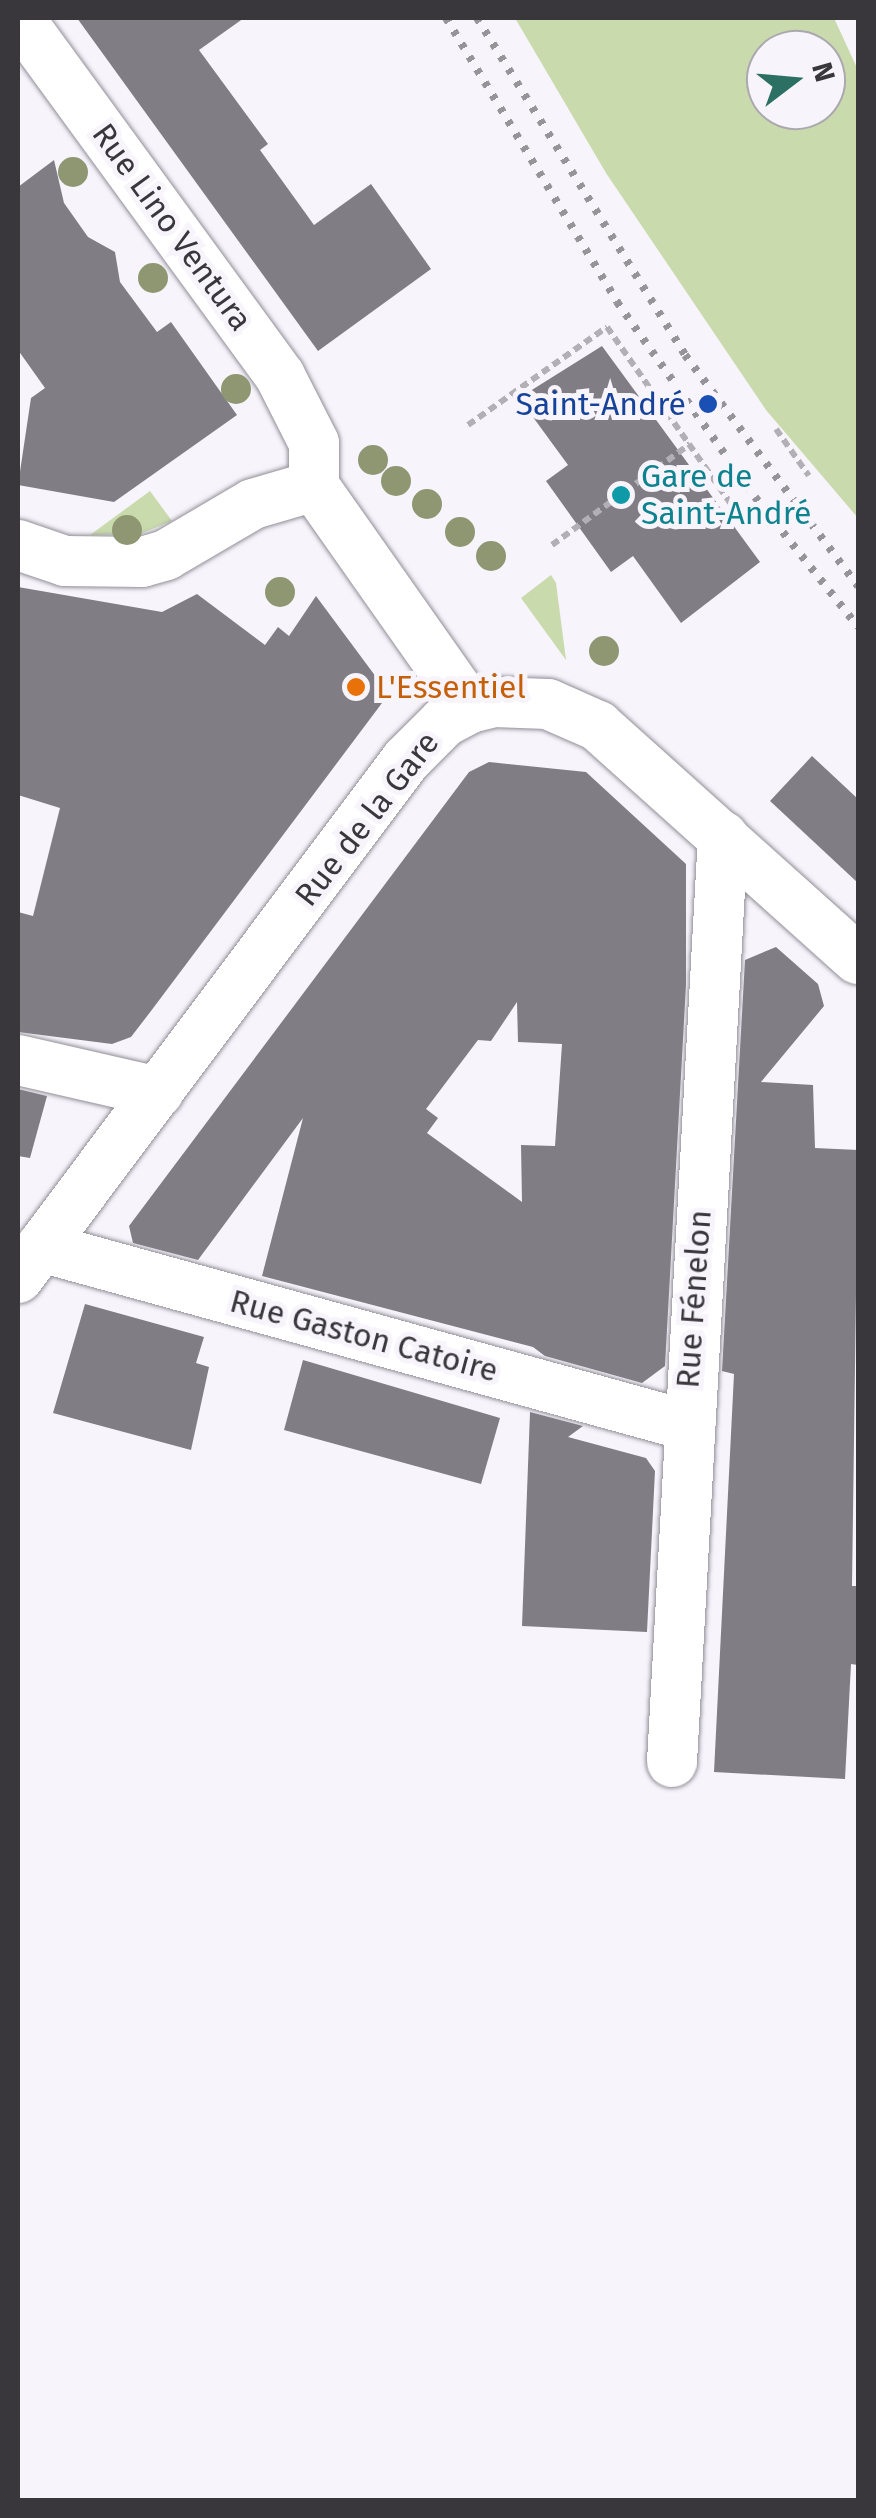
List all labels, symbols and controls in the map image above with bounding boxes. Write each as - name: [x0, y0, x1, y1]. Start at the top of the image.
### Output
- north arrow: [746, 30, 846, 130]
- text: N: [805, 59, 842, 86]
- street label: Rue Lino Ventura: [84, 116, 260, 338]
- place label: Saint-André: [515, 385, 686, 423]
- marker: Saint-André: [695, 391, 721, 417]
- place label: Gare de Saint-André: [641, 458, 812, 533]
- marker: Gare de Saint-André: [610, 484, 632, 506]
- place label: L'Essentiel: [376, 668, 526, 706]
- marker: L'Essentiel: [345, 676, 367, 698]
- street label: Rue de la Gare: [287, 724, 447, 914]
- street label: Rue Fénelon: [669, 1208, 719, 1390]
- street label: Rue Gaston Catoire: [226, 1282, 502, 1390]

